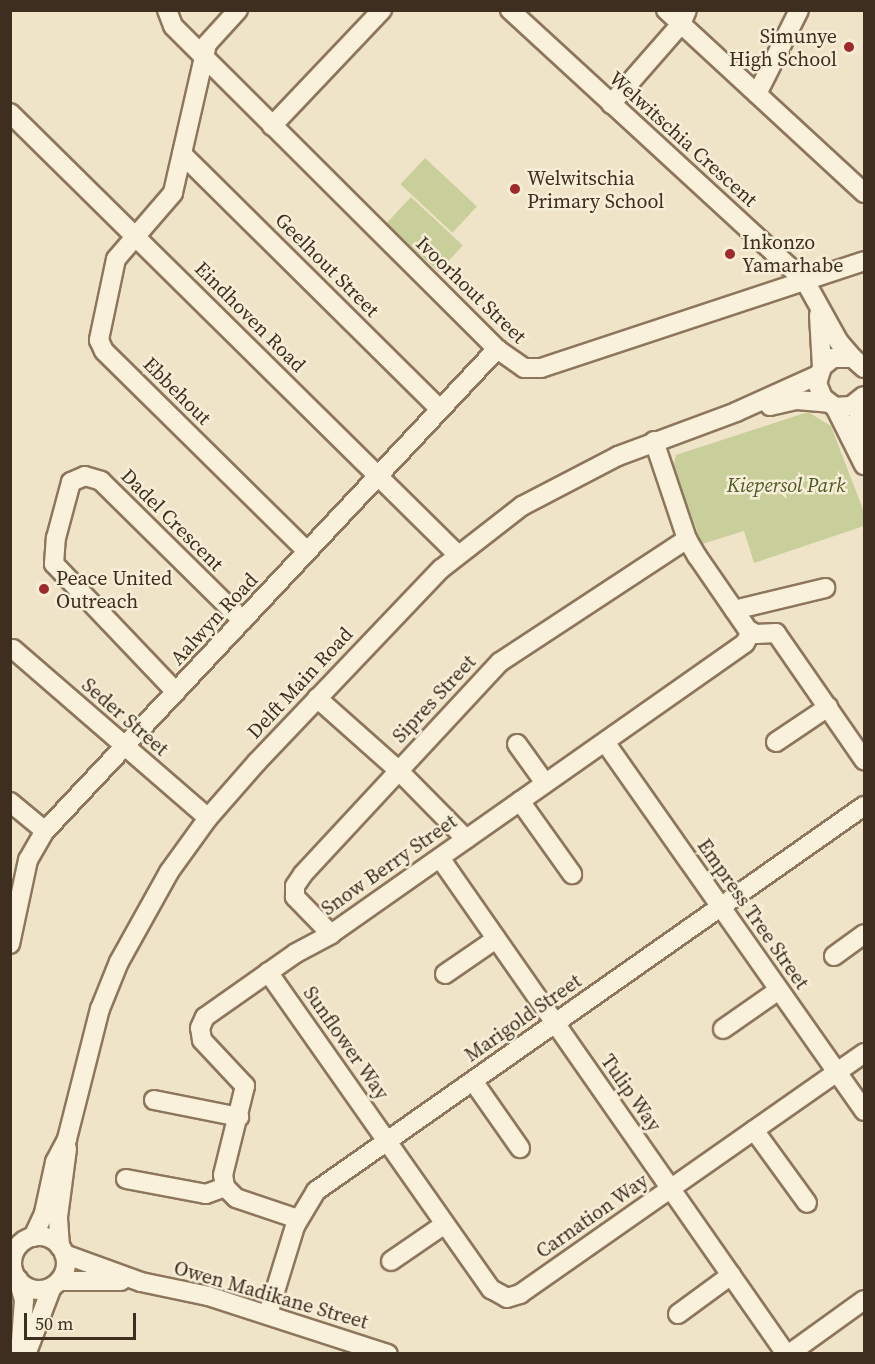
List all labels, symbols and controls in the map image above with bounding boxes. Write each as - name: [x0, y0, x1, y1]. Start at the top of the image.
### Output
- place label: Simunye High School: [729, 24, 837, 71]
- marker: Simunye High School: [842, 40, 856, 54]
- street label: Welwitschia Crescent: [604, 66, 762, 212]
- place label: Welwitschia Primary School: [527, 166, 664, 213]
- marker: Welwitschia Primary School: [508, 182, 522, 196]
- street label: Geelhout Street: [270, 208, 384, 322]
- street label: Ivoorhout Street: [411, 231, 531, 349]
- place label: Inkonzo Yamarhabe: [742, 231, 843, 278]
- marker: Inkonzo Yamarhabe: [723, 247, 737, 261]
- street label: Eindhoven Road: [190, 257, 310, 377]
- street label: Ebbehout: [138, 352, 216, 430]
- street label: Dadel Crescent: [116, 464, 228, 576]
- park label: Kiepersol Park: [727, 473, 845, 497]
- place label: Peace United Outreach: [56, 566, 172, 613]
- street label: Aalwyn Road: [165, 568, 263, 670]
- marker: Peace United Outreach: [37, 582, 51, 596]
- street label: Delft Main Road: [242, 622, 358, 744]
- street label: Sipres Street: [387, 650, 481, 748]
- street label: Seder Street: [77, 673, 173, 761]
- street label: Snow Berry Street: [317, 809, 461, 921]
- street label: Empress Tree Street: [692, 834, 814, 994]
- street label: Marigold Street: [460, 969, 586, 1067]
- street label: Sunflower Way: [298, 982, 394, 1104]
- street label: Tulip Way: [596, 1050, 666, 1136]
- street label: Carnation Way: [531, 1168, 653, 1264]
- street label: Owen Madikane Street: [171, 1256, 371, 1334]
- scale bar: [27, 1301, 140, 1339]
- text: 50 m: [35, 1311, 73, 1336]

